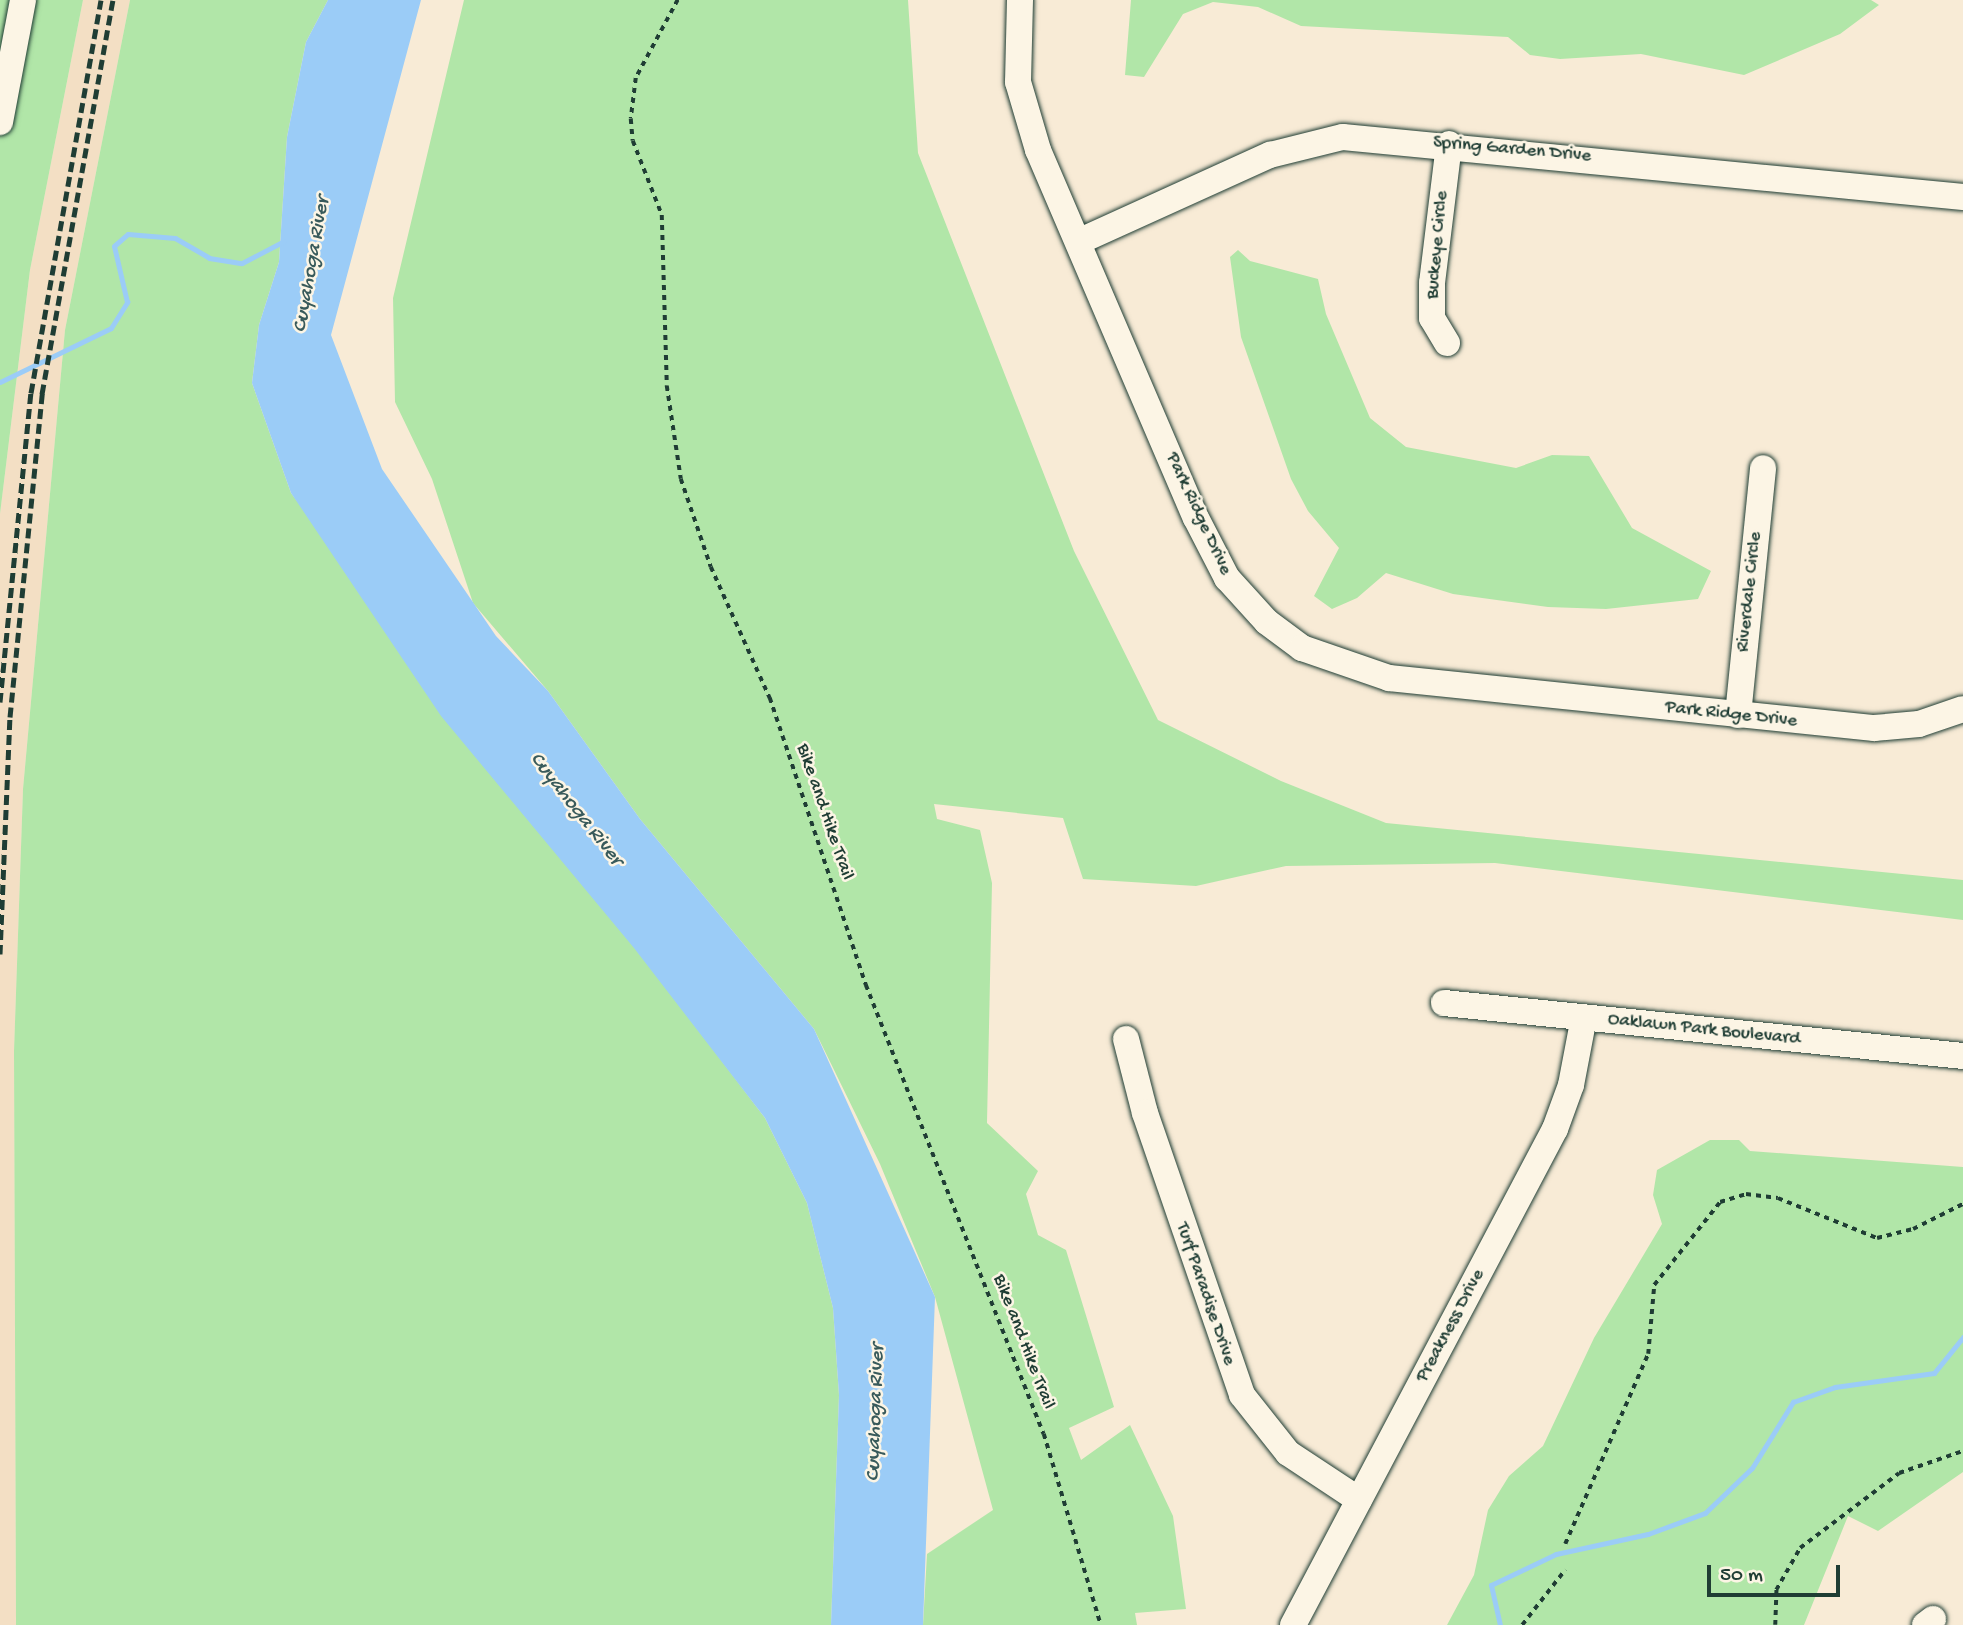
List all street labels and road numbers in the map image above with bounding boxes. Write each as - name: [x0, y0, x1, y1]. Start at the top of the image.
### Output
- street label: Spring Garden Drive: [1432, 132, 1592, 168]
- street label: Buckeye Circle: [1422, 190, 1454, 300]
- street label: Park Ridge Drive: [1160, 449, 1236, 579]
- street label: Riverdale Circle: [1732, 531, 1768, 653]
- street label: Park Ridge Drive: [1664, 697, 1798, 733]
- street label: Bike and Hike Trail: [790, 741, 858, 883]
- street label: Oaklawn Park Boulevard: [1607, 1009, 1801, 1051]
- street label: Turf Paradise Drive: [1170, 1220, 1240, 1368]
- street label: Preakness Drive: [1412, 1266, 1490, 1386]
- street label: Bike and Hike Trail: [987, 1271, 1059, 1413]

